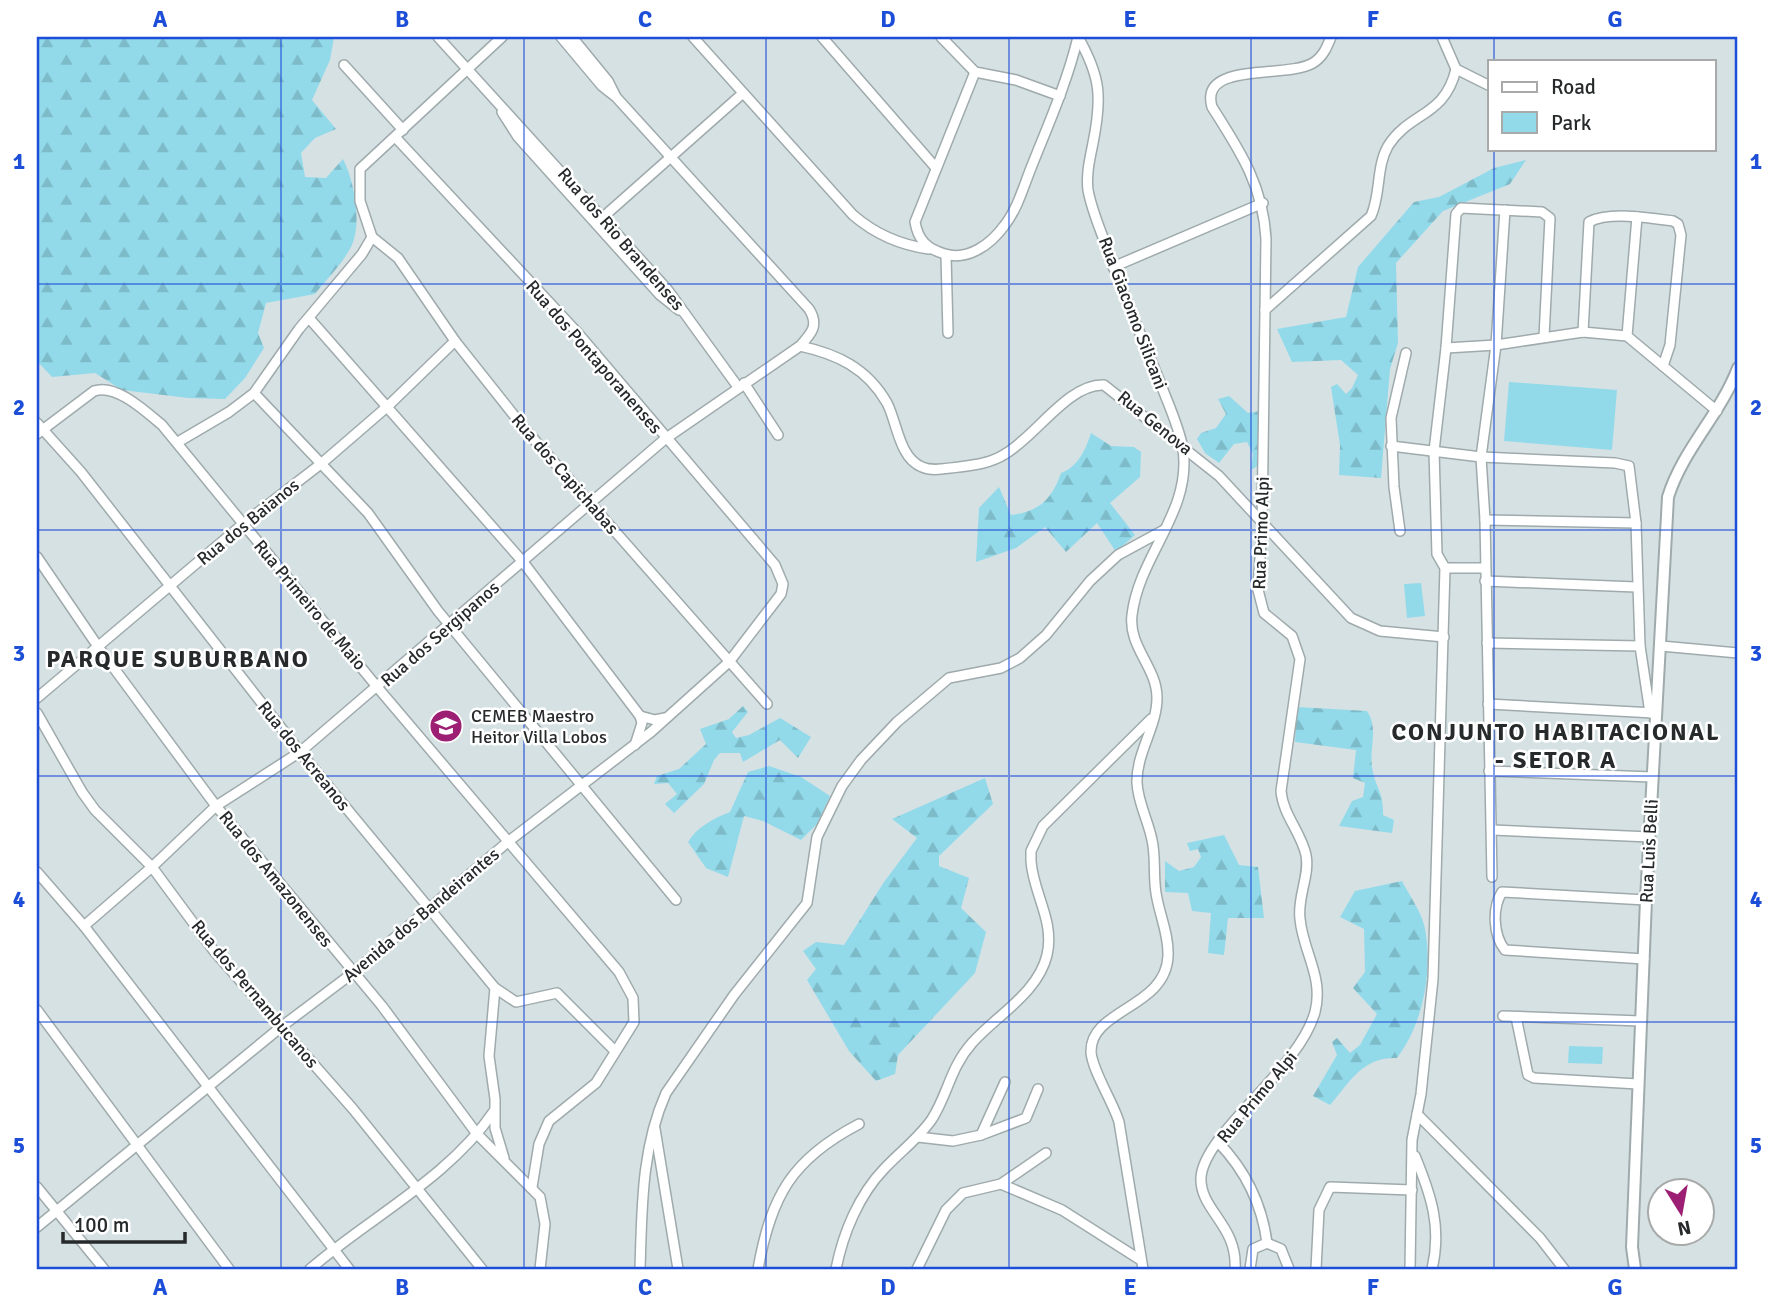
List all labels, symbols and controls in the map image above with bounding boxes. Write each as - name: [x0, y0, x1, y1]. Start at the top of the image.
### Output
- text: A: [153, 5, 168, 34]
- text: B: [395, 5, 409, 34]
- text: C: [638, 5, 652, 34]
- text: D: [880, 5, 896, 34]
- text: E: [1123, 5, 1137, 34]
- text: F: [1367, 5, 1379, 34]
- text: G: [1607, 5, 1623, 34]
- legend: [1488, 60, 1716, 150]
- text: Road: [1551, 74, 1596, 100]
- text: Park: [1551, 110, 1592, 136]
- text: 1: [13, 147, 25, 176]
- text: 1: [1750, 147, 1762, 176]
- street label: Rua dos Rio Brandenses: [553, 163, 689, 315]
- street label: Rua Giacomo Silicani: [1094, 234, 1172, 392]
- street label: Rua dos Pontaporanenses: [521, 276, 667, 438]
- street label: Rua Genova: [1113, 386, 1197, 460]
- text: 2: [13, 393, 25, 422]
- text: 2: [1750, 393, 1762, 422]
- street label: Rua dos Capichabas: [507, 409, 623, 539]
- street label: Rua dos Baianos: [192, 474, 304, 570]
- street label: Rua Primo Alpi: [1248, 476, 1274, 590]
- street label: Rua Primeiro de Maio: [249, 535, 371, 675]
- street label: Rua dos Sergipanos: [376, 577, 504, 691]
- text: 3: [13, 639, 25, 668]
- text: 3: [1750, 639, 1762, 668]
- district label: PARQUE SUBURBANO: [46, 644, 310, 674]
- street label: Rua dos Acreanos: [253, 697, 355, 815]
- place label: CEMEB Maestro Heitor Villa Lobos: [471, 705, 607, 748]
- school or university icon: CEMEB Maestro Heitor Villa Lobos: [427, 707, 465, 745]
- district label: CONJUNTO HABITACIONAL - SETOR A: [1391, 717, 1721, 775]
- street label: Rua Luis Belli: [1635, 799, 1663, 903]
- street label: Rua dos Amazonenses: [214, 806, 338, 952]
- street label: Avenida dos Bandeirantes: [338, 843, 504, 987]
- text: 4: [13, 885, 25, 914]
- text: 4: [1750, 885, 1762, 914]
- street label: Rua dos Pernambucanos: [187, 915, 324, 1073]
- street label: Rua Primo Alpi: [1212, 1047, 1302, 1147]
- text: 5: [13, 1131, 25, 1160]
- text: 5: [1750, 1131, 1762, 1160]
- north arrow: [1646, 1176, 1716, 1246]
- scale bar: [63, 1201, 186, 1245]
- text: 100 m: [74, 1212, 129, 1238]
- text: N: [1675, 1215, 1693, 1241]
- text: A: [153, 1273, 168, 1302]
- text: B: [395, 1273, 409, 1302]
- text: C: [638, 1273, 652, 1302]
- text: D: [880, 1273, 896, 1302]
- text: E: [1123, 1273, 1137, 1302]
- text: F: [1367, 1273, 1379, 1302]
- text: G: [1607, 1273, 1623, 1302]

